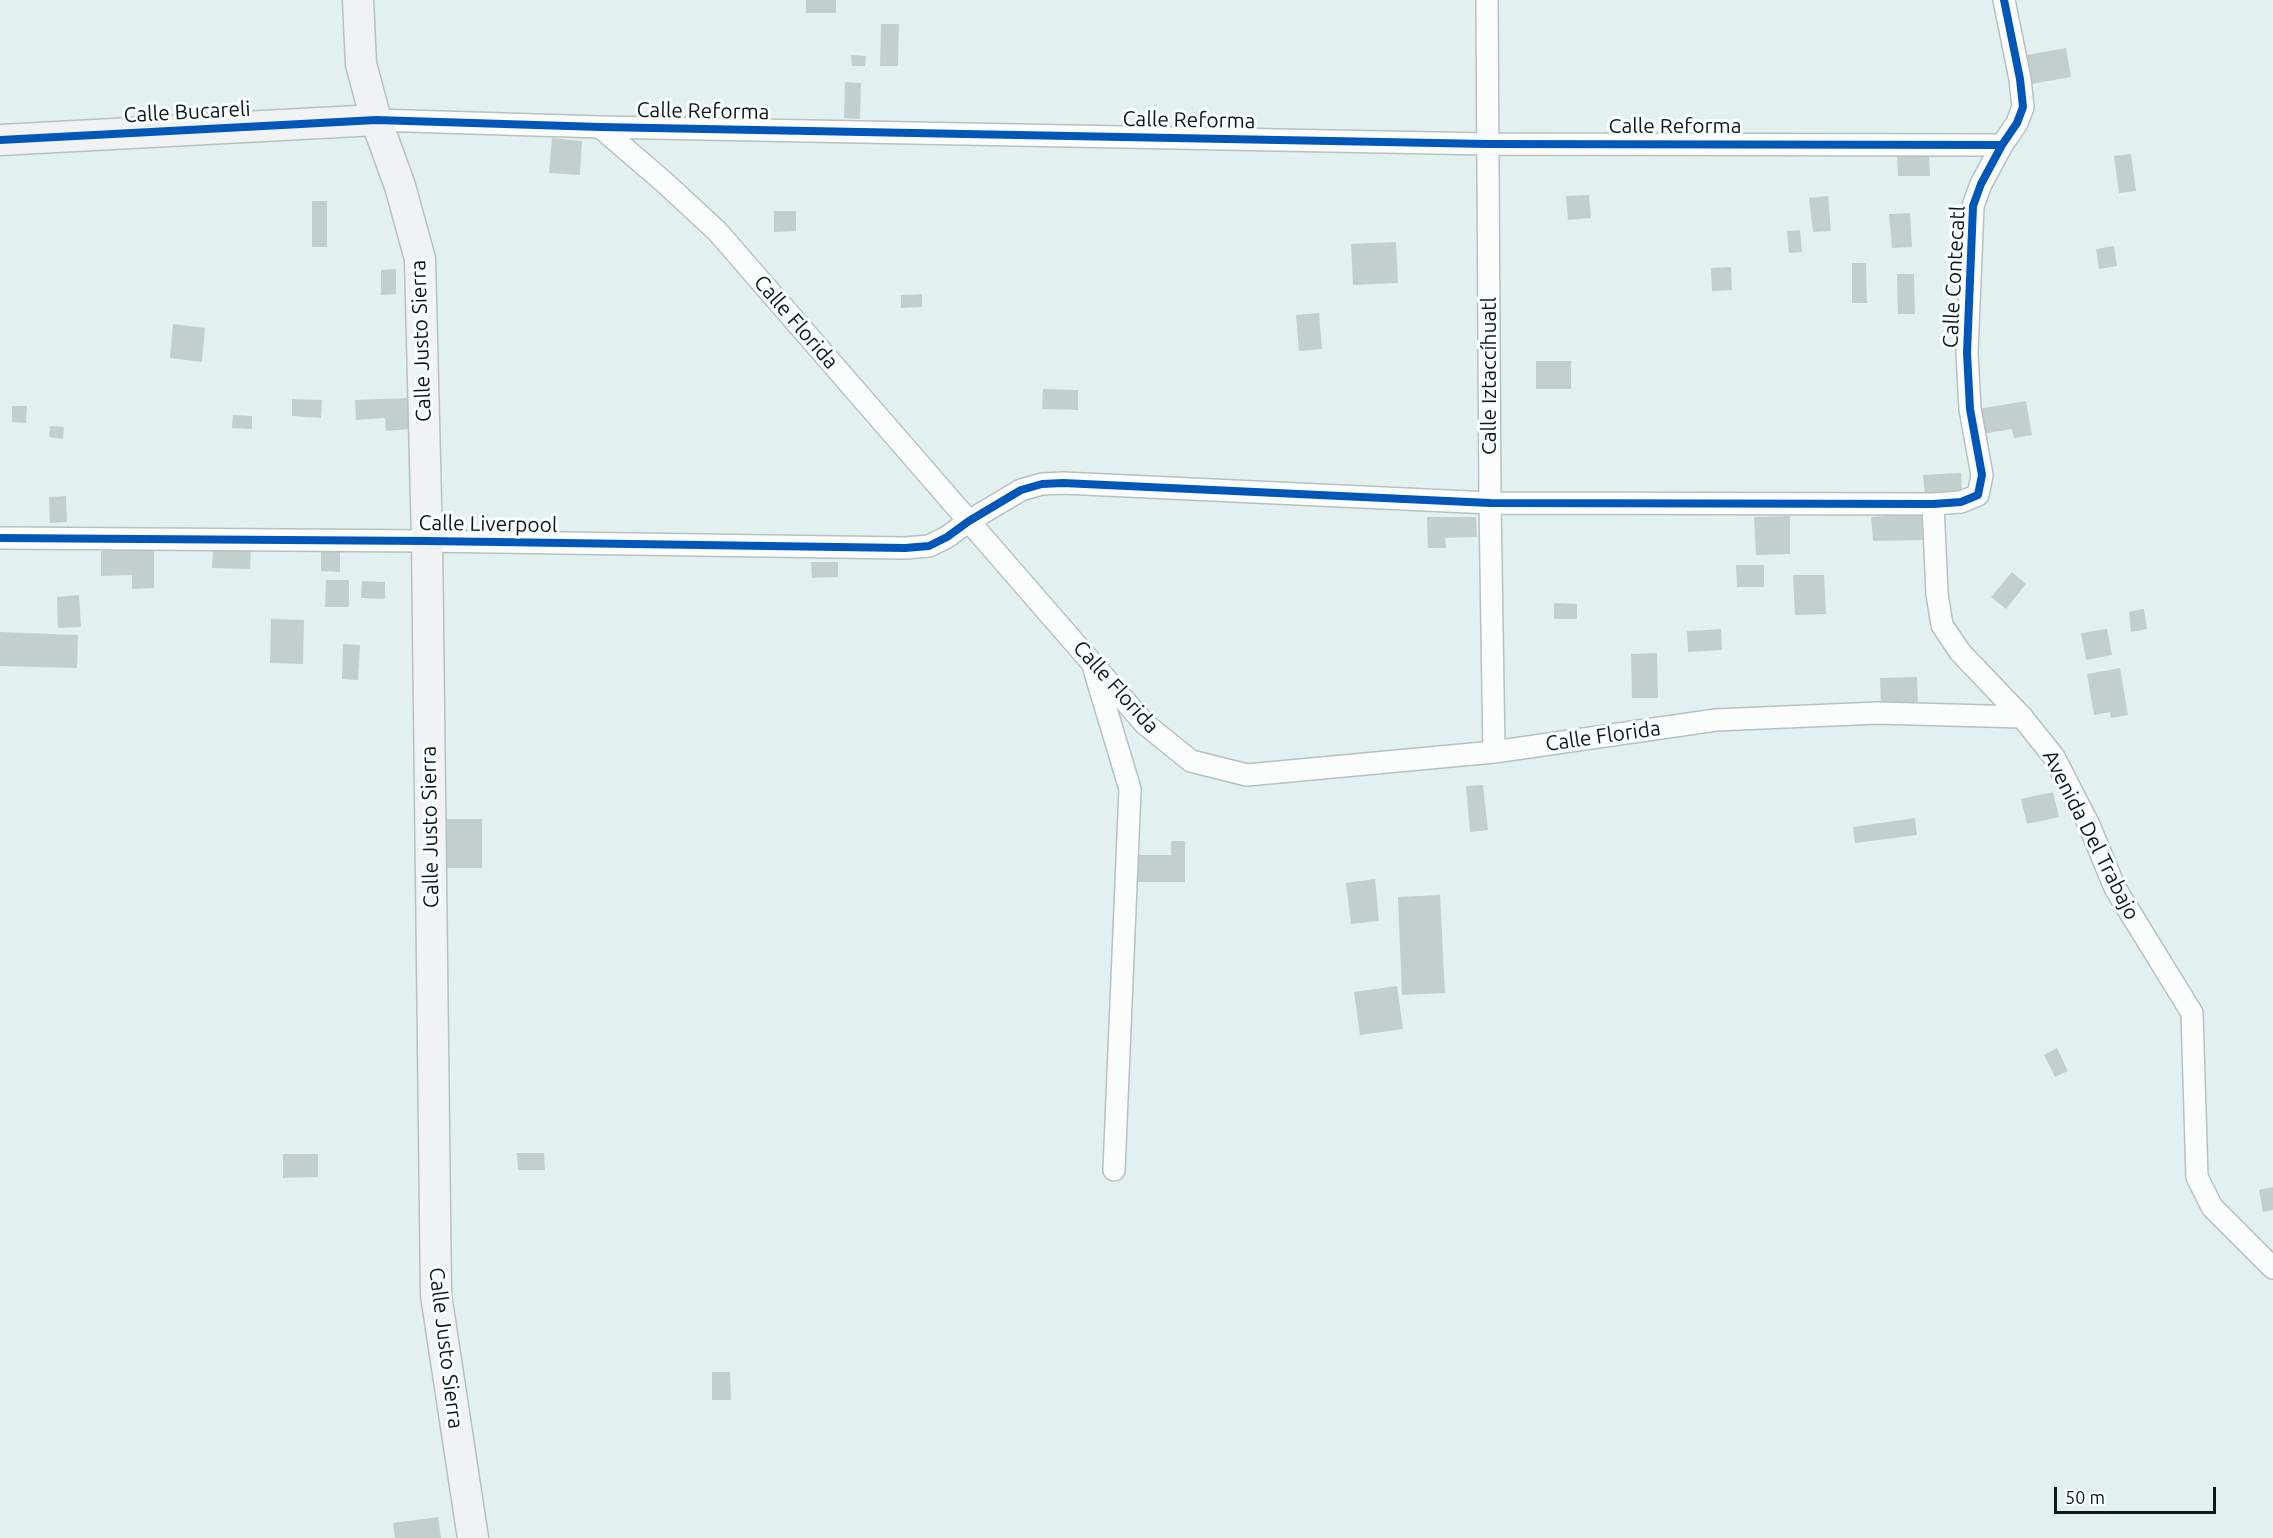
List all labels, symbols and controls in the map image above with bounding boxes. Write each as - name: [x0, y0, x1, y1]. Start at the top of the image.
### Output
- street label: Calle Bucareli: [123, 96, 251, 128]
- street label: Calle Reforma: [636, 97, 770, 125]
- street label: Calle Reforma: [1122, 106, 1256, 134]
- street label: Calle Reforma: [1609, 113, 1741, 139]
- street label: Calle Contecatl: [1938, 205, 1970, 349]
- street label: Calle Justo Sierra: [406, 259, 436, 423]
- street label: Calle Florida: [748, 270, 844, 374]
- street label: Calle Iztaccíhuatl: [1476, 297, 1502, 455]
- street label: Calle Liverpool: [418, 510, 558, 538]
- street label: Calle Florida: [1068, 635, 1164, 739]
- street label: Calle Florida: [1544, 715, 1662, 757]
- street label: Calle Justo Sierra: [416, 746, 444, 908]
- street label: Avenida Del Trabajo: [2037, 746, 2145, 924]
- street label: Calle Justo Sierra: [424, 1266, 468, 1430]
- scale bar: [2057, 1475, 2219, 1513]
- text: 50 m: [2065, 1487, 2105, 1507]

